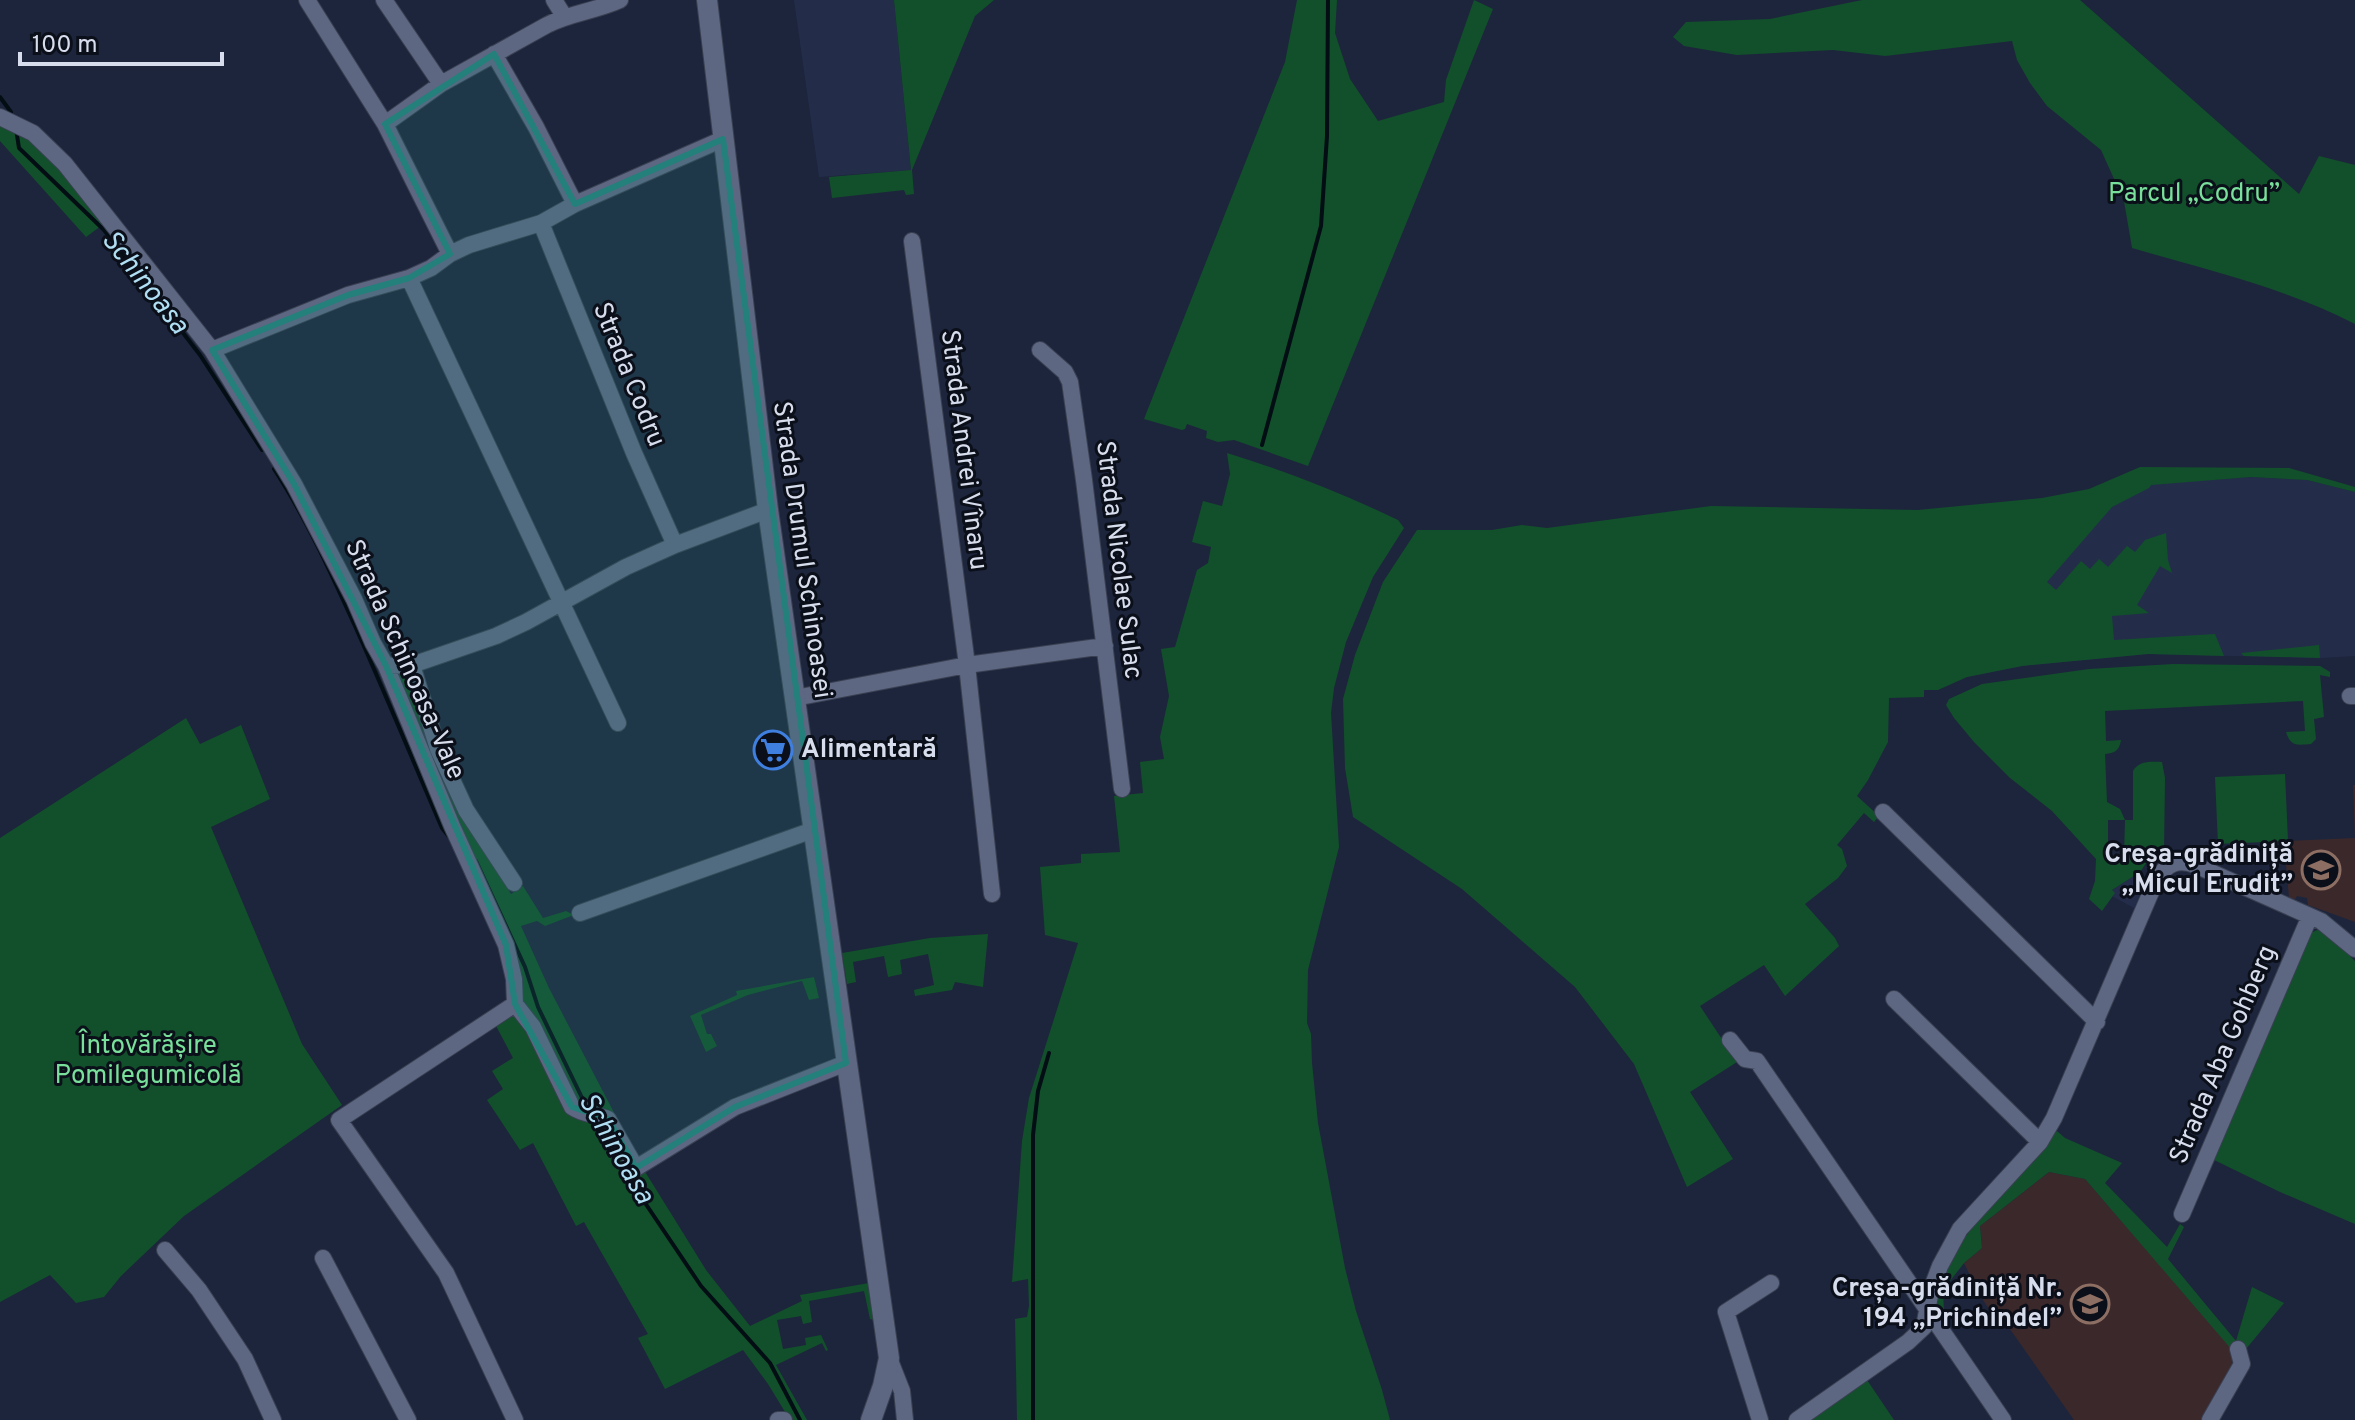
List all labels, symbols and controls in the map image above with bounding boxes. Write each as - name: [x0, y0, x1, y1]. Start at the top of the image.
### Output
- scale bar: [20, 16, 222, 66]
- text: 100 m: [32, 31, 98, 61]
- park label: Parcul „Codru”: [2108, 178, 2280, 211]
- water label: Schinoasa: [92, 224, 196, 343]
- street label: Strada Codru: [584, 298, 672, 452]
- street label: Strada Andrei Vînaru: [932, 328, 994, 572]
- street label: Strada Drumul Schinoasei: [764, 399, 838, 701]
- street label: Strada Nicolae Sulac: [1087, 439, 1149, 681]
- street label: Strada Schinoasa-Vale: [336, 535, 472, 785]
- supermarket icon: Alimentară: [752, 729, 794, 771]
- place label: Alimentară: [801, 734, 937, 767]
- place label: Creșa-grădiniță „Micul Erudit”: [2104, 839, 2293, 902]
- school or university icon: Creșa-grădiniță „Micul Erudit”: [2300, 849, 2342, 891]
- street label: Strada Aba Gohberg: [2163, 941, 2285, 1169]
- park label: Întovărășire Pomilegumicolă: [54, 1028, 242, 1093]
- water label: Schinoasa: [569, 1087, 662, 1212]
- place label: Creșa-grădiniță Nr. 194 „Prichindel”: [1832, 1273, 2062, 1336]
- school or university icon: Creșa-grădiniță Nr. 194 „Prichindel”: [2069, 1283, 2111, 1325]

